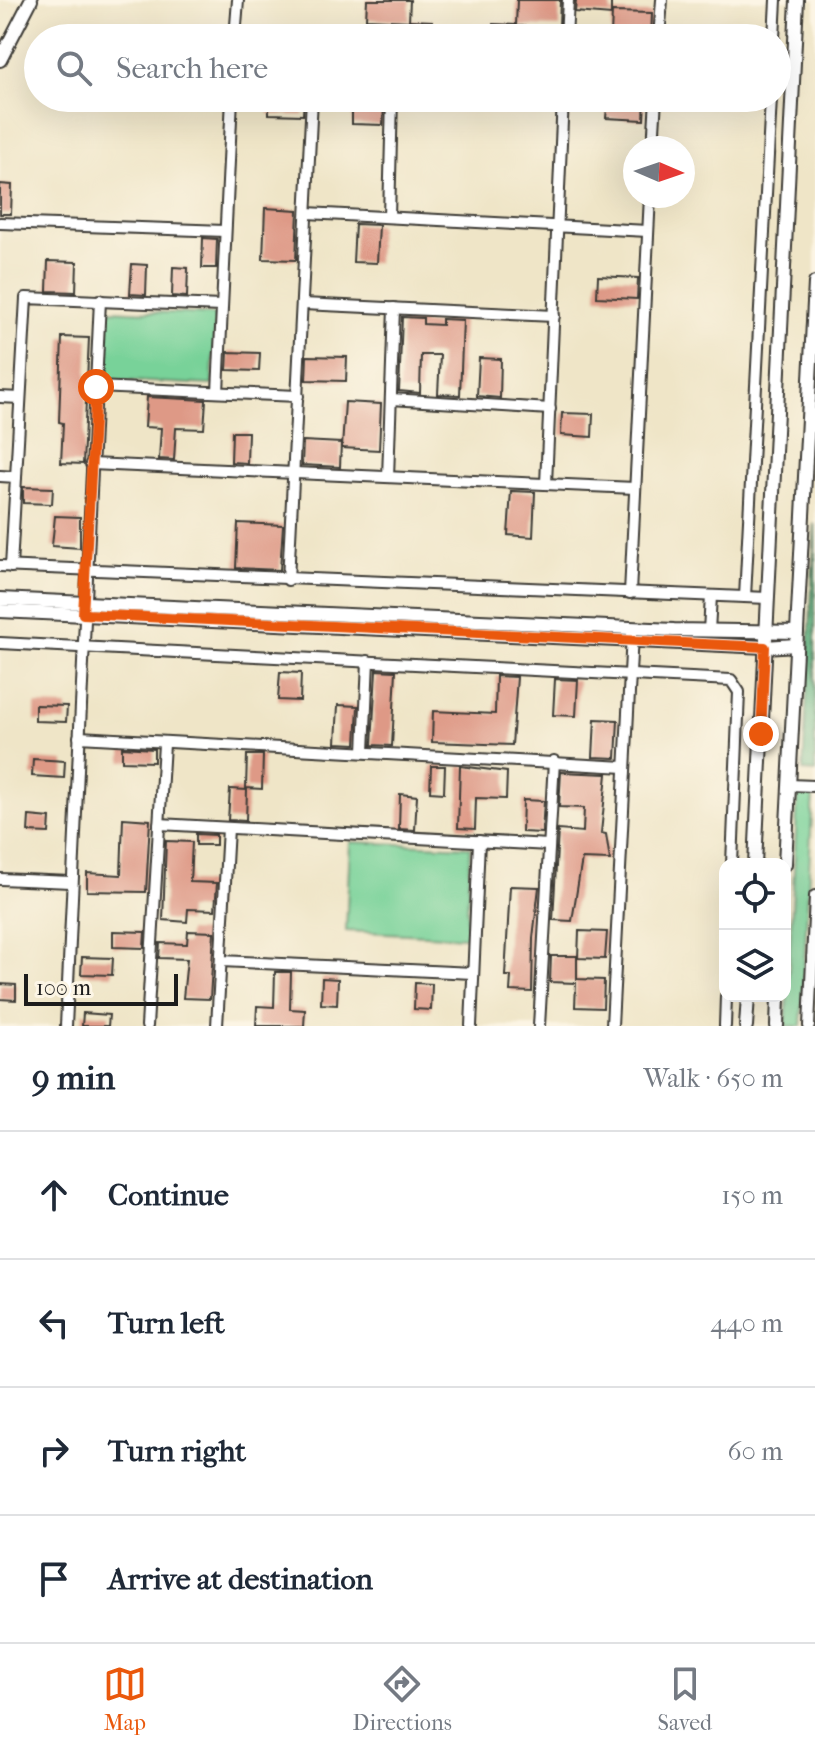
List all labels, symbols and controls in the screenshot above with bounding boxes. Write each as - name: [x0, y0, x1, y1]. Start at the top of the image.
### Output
- search box: [24, 24, 791, 112]
- icon: search: [52, 46, 96, 90]
- text: Search here: [116, 51, 268, 86]
- north arrow: [623, 136, 695, 208]
- route start: [78, 369, 114, 405]
- route end: [743, 716, 779, 752]
- map controls: [719, 858, 791, 1002]
- button: locate: [719, 858, 791, 930]
- button: layers: [719, 930, 791, 1002]
- scale bar: [24, 970, 178, 1006]
- text: 100 m: [36, 975, 91, 1001]
- text: 9 min: [32, 1058, 115, 1098]
- text: Walk · 650 m: [643, 1063, 783, 1094]
- icon: ahead: [32, 1173, 76, 1217]
- text: Continue: [108, 1178, 229, 1213]
- text: 150 m: [721, 1180, 783, 1211]
- icon: left: [32, 1301, 76, 1345]
- text: Turn left: [108, 1306, 225, 1341]
- text: 440 m: [711, 1308, 783, 1339]
- icon: right: [32, 1429, 76, 1473]
- text: Turn right: [108, 1434, 246, 1469]
- text: 60 m: [727, 1436, 783, 1467]
- icon: arrive: [32, 1557, 76, 1601]
- text: Arrive at destination: [108, 1562, 373, 1597]
- tab: Map: [103, 1662, 147, 1736]
- tab: Directions: [353, 1662, 452, 1736]
- tab: Saved: [658, 1662, 712, 1736]

